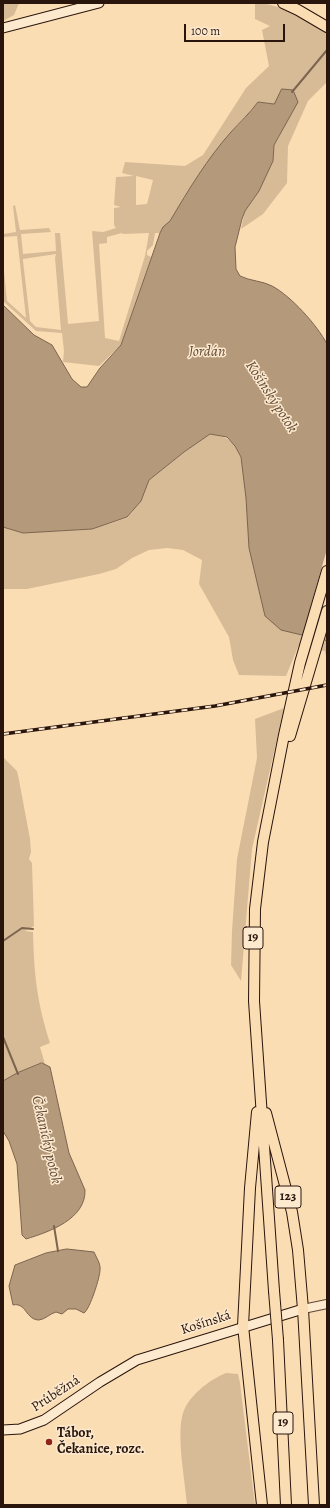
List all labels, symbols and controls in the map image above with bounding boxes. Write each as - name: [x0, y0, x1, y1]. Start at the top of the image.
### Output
- scale bar: [186, 16, 287, 42]
- text: 100 m: [191, 23, 220, 39]
- water label: Jordán: [189, 343, 225, 361]
- water label: Košínský potok: [241, 358, 301, 436]
- road number: 19: [243, 927, 263, 949]
- water label: Čekanický potok: [27, 1094, 65, 1186]
- road number: 123: [275, 1186, 301, 1208]
- street label: Košínská: [179, 1307, 233, 1339]
- street label: Průběžná: [29, 1372, 83, 1416]
- road number: 19: [273, 1412, 293, 1434]
- place label: Tábor, Čekanice, rozc.: [57, 1426, 145, 1458]
- marker: Tábor, Čekanice, rozc.: [44, 1437, 54, 1447]

